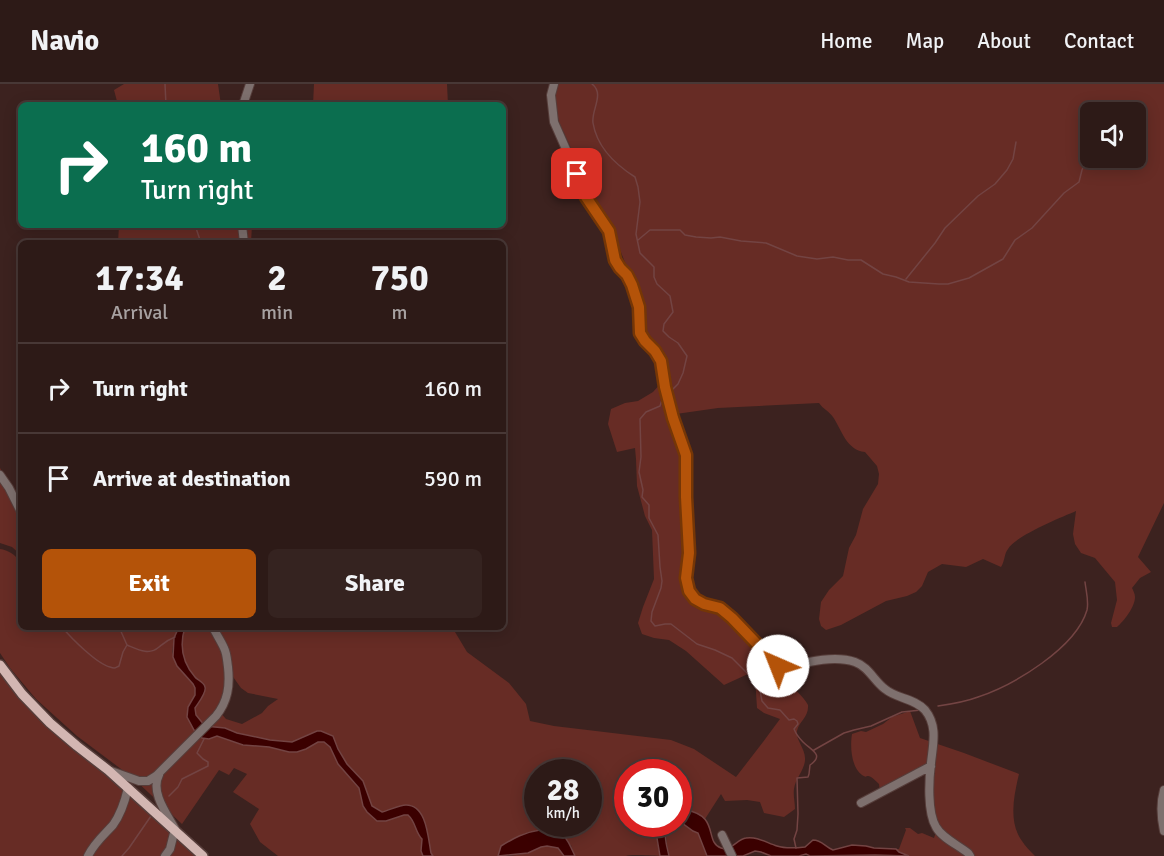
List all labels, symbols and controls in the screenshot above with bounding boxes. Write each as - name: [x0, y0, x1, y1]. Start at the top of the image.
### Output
- text: Navio: [30, 24, 99, 58]
- text: Home: [820, 28, 873, 54]
- text: Map: [906, 28, 944, 54]
- text: About: [977, 28, 1031, 54]
- text: Contact: [1064, 28, 1134, 54]
- map controls: [1080, 102, 1146, 168]
- button: sound: [1080, 102, 1146, 168]
- text: 160 m: [141, 123, 252, 174]
- icon: right: [42, 126, 120, 204]
- pin: [551, 148, 602, 199]
- icon: arrive: [560, 157, 593, 190]
- text: Turn right: [141, 174, 254, 207]
- text: 17:34: [95, 256, 184, 301]
- text: 2: [267, 256, 287, 301]
- text: 750: [370, 256, 429, 301]
- text: Arrival: [111, 300, 168, 325]
- text: min: [261, 300, 293, 325]
- text: m: [392, 300, 408, 325]
- icon: right: [42, 372, 75, 405]
- text: Turn right: [93, 375, 188, 402]
- text: 160 m: [424, 375, 482, 402]
- icon: arrive: [42, 462, 75, 495]
- text: Arrive at destination: [93, 465, 290, 492]
- text: 590 m: [424, 465, 482, 492]
- button: Exit: [42, 549, 256, 618]
- button: Share: [268, 549, 482, 618]
- position arrow: [746, 634, 810, 698]
- speed limit sign: 30: [614, 759, 692, 837]
- text: 28: [547, 772, 579, 809]
- text: km/h: [546, 804, 580, 822]

